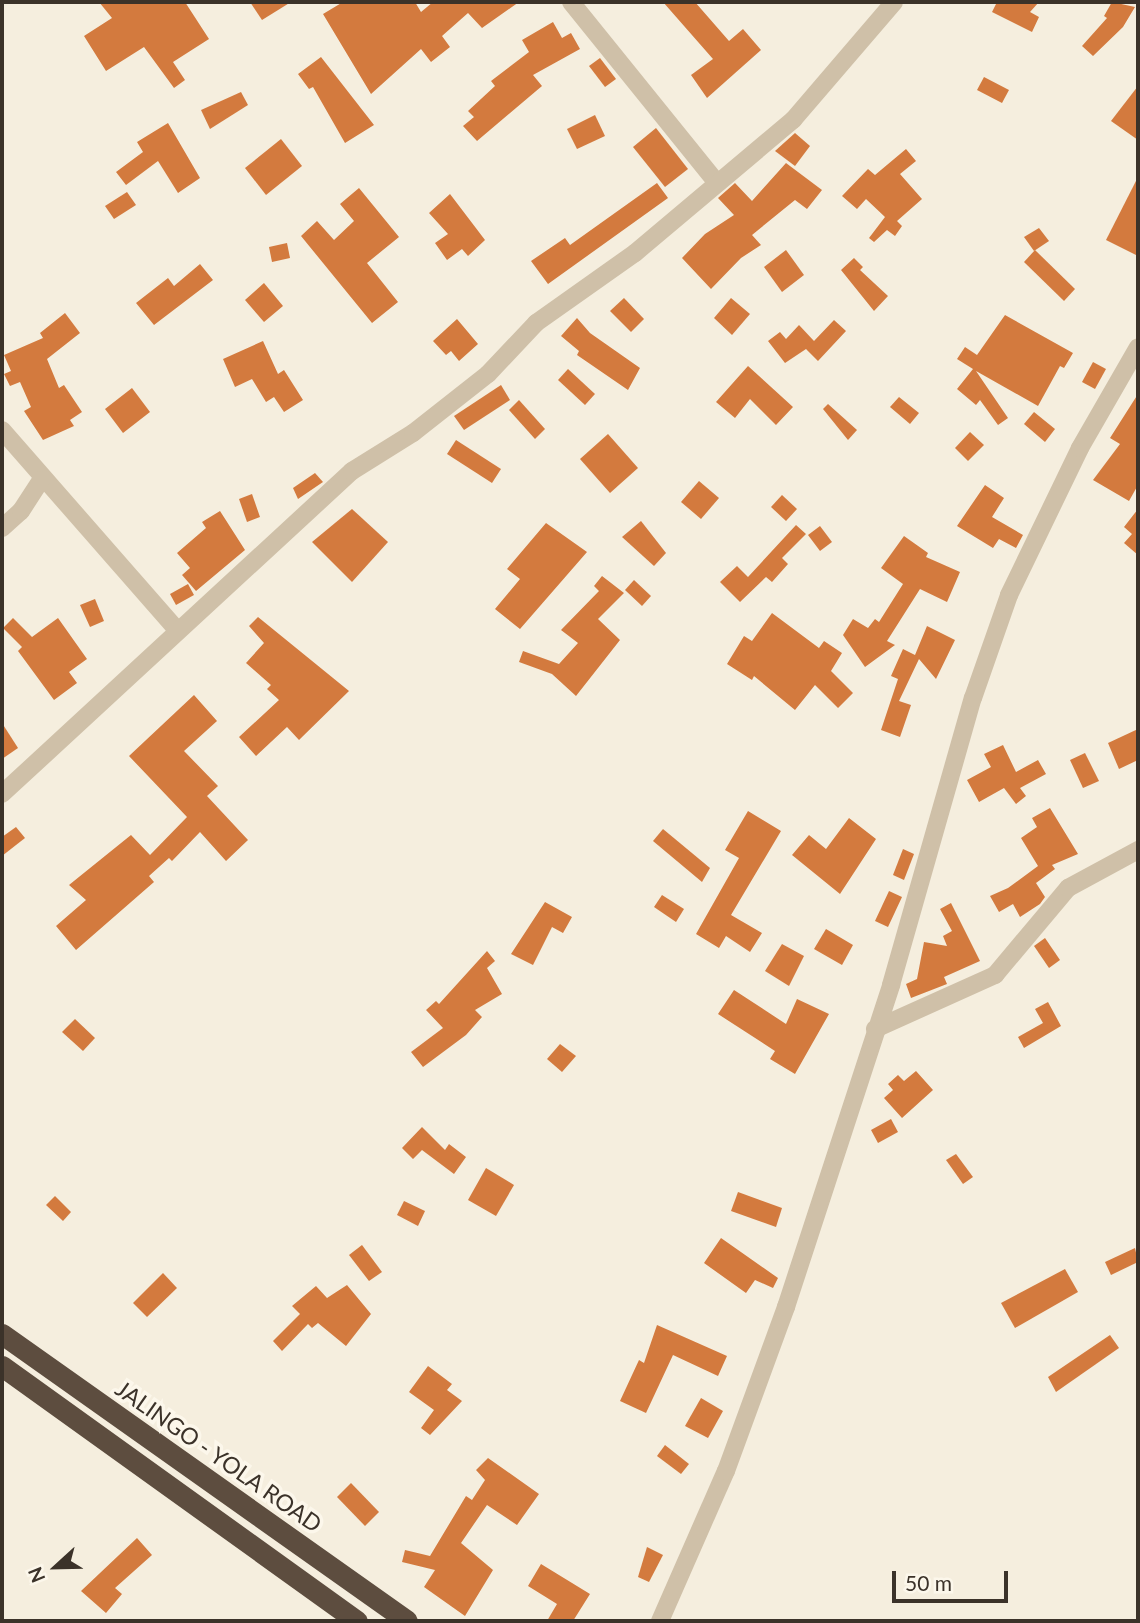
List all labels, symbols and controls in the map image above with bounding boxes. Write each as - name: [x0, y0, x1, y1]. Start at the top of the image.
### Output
- street label: JALINGO - YOLA ROAD: [110, 1374, 328, 1538]
- north arrow: [21, 1532, 91, 1602]
- scale bar: [895, 1556, 1010, 1600]
- text: N: [23, 1564, 49, 1586]
- text: 50 m: [905, 1570, 952, 1595]

